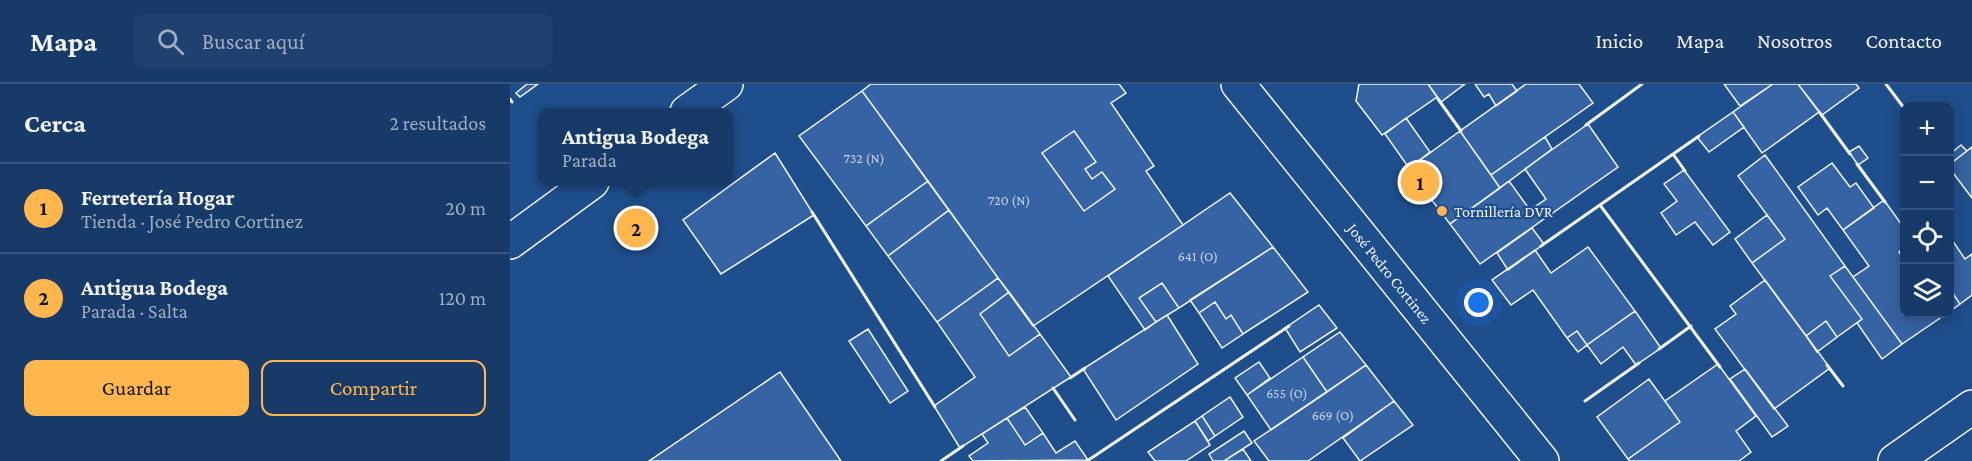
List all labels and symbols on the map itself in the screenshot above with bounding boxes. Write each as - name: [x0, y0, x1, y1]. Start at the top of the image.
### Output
- house number: 732 (N): [843, 150, 885, 167]
- pin: 1: [1400, 160, 1440, 204]
- house number: 720 (N): [988, 192, 1030, 209]
- place label: Tornillería DVR: [1454, 203, 1553, 220]
- marker: Tornillería DVR: [1435, 204, 1449, 218]
- pin: 2: [616, 206, 656, 250]
- street label: José Pedro Cortinez: [1342, 218, 1435, 327]
- house number: 641 (O): [1178, 248, 1218, 265]
- your location: [1464, 288, 1493, 317]
- house number: 655 (O): [1266, 385, 1308, 402]
- house number: 669 (O): [1312, 407, 1354, 424]

